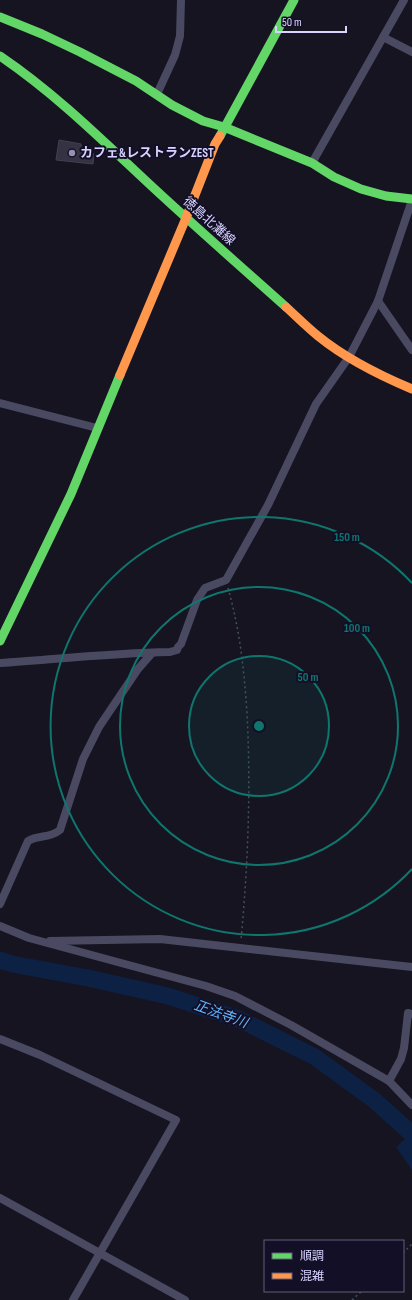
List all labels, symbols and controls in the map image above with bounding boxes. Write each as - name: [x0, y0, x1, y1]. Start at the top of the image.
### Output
- scale bar: [276, 8, 346, 34]
- text: 50 m: [282, 15, 302, 30]
- place label: カフェ&レストランZEST: [80, 145, 214, 161]
- marker: カフェ&レストランZEST: [67, 148, 77, 158]
- street label: 徳島北灘線: [179, 193, 239, 249]
- text: 150 m: [334, 530, 360, 545]
- text: 100 m: [344, 621, 370, 636]
- text: 50 m: [298, 670, 318, 685]
- centre of rings: [252, 719, 266, 733]
- water label: 正法寺川: [192, 996, 252, 1032]
- legend: [264, 1240, 404, 1292]
- text: 順調: [300, 1249, 324, 1264]
- text: 混雑: [300, 1269, 324, 1284]

